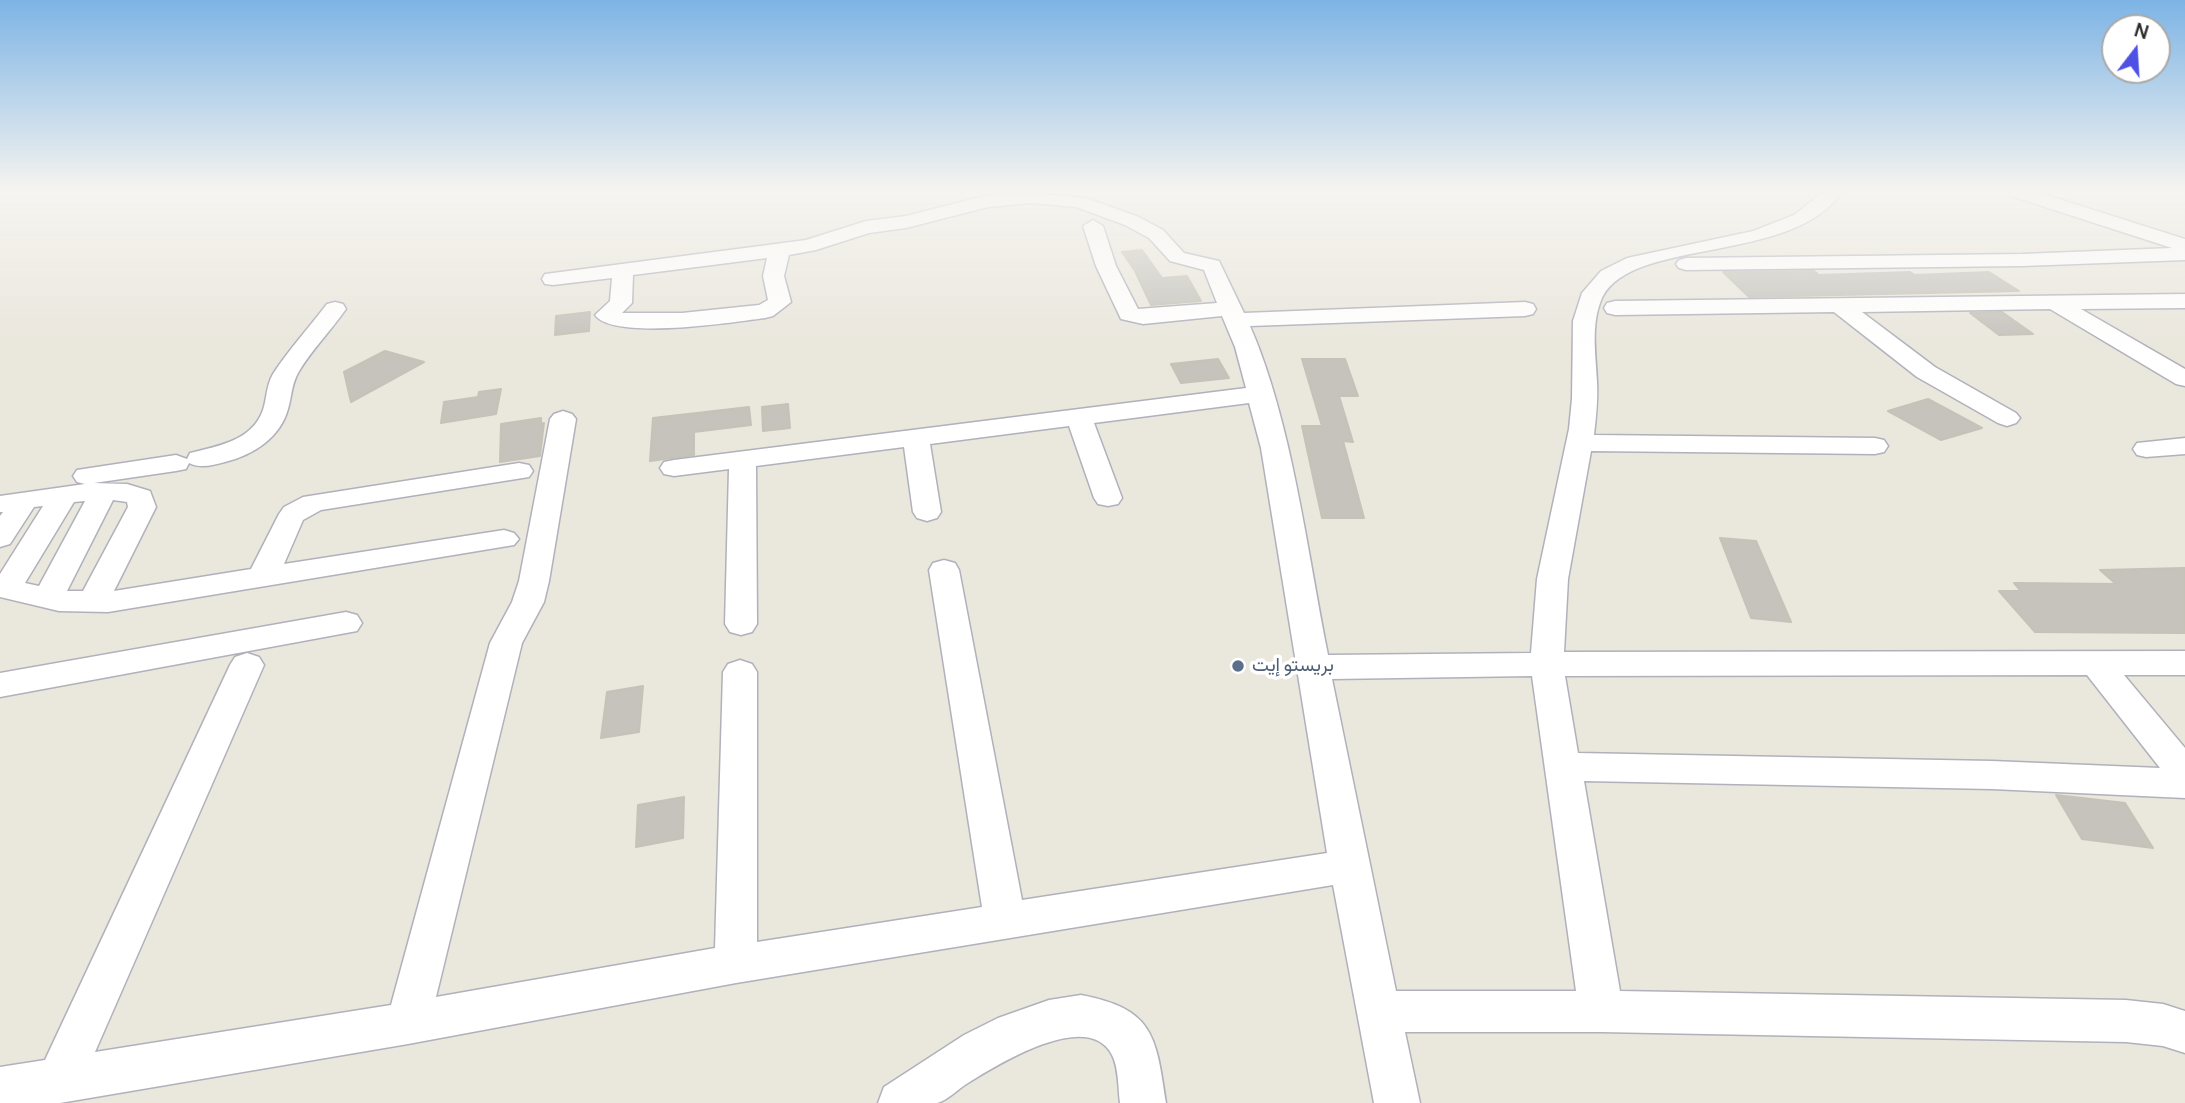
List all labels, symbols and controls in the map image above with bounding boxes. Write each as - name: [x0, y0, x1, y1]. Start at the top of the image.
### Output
- north arrow: [2101, 14, 2171, 84]
- text: N: [2131, 16, 2152, 45]
- place label: بريستو إيت: [1252, 655, 1334, 677]
- marker: بريستو إيت: [1230, 658, 1246, 674]

